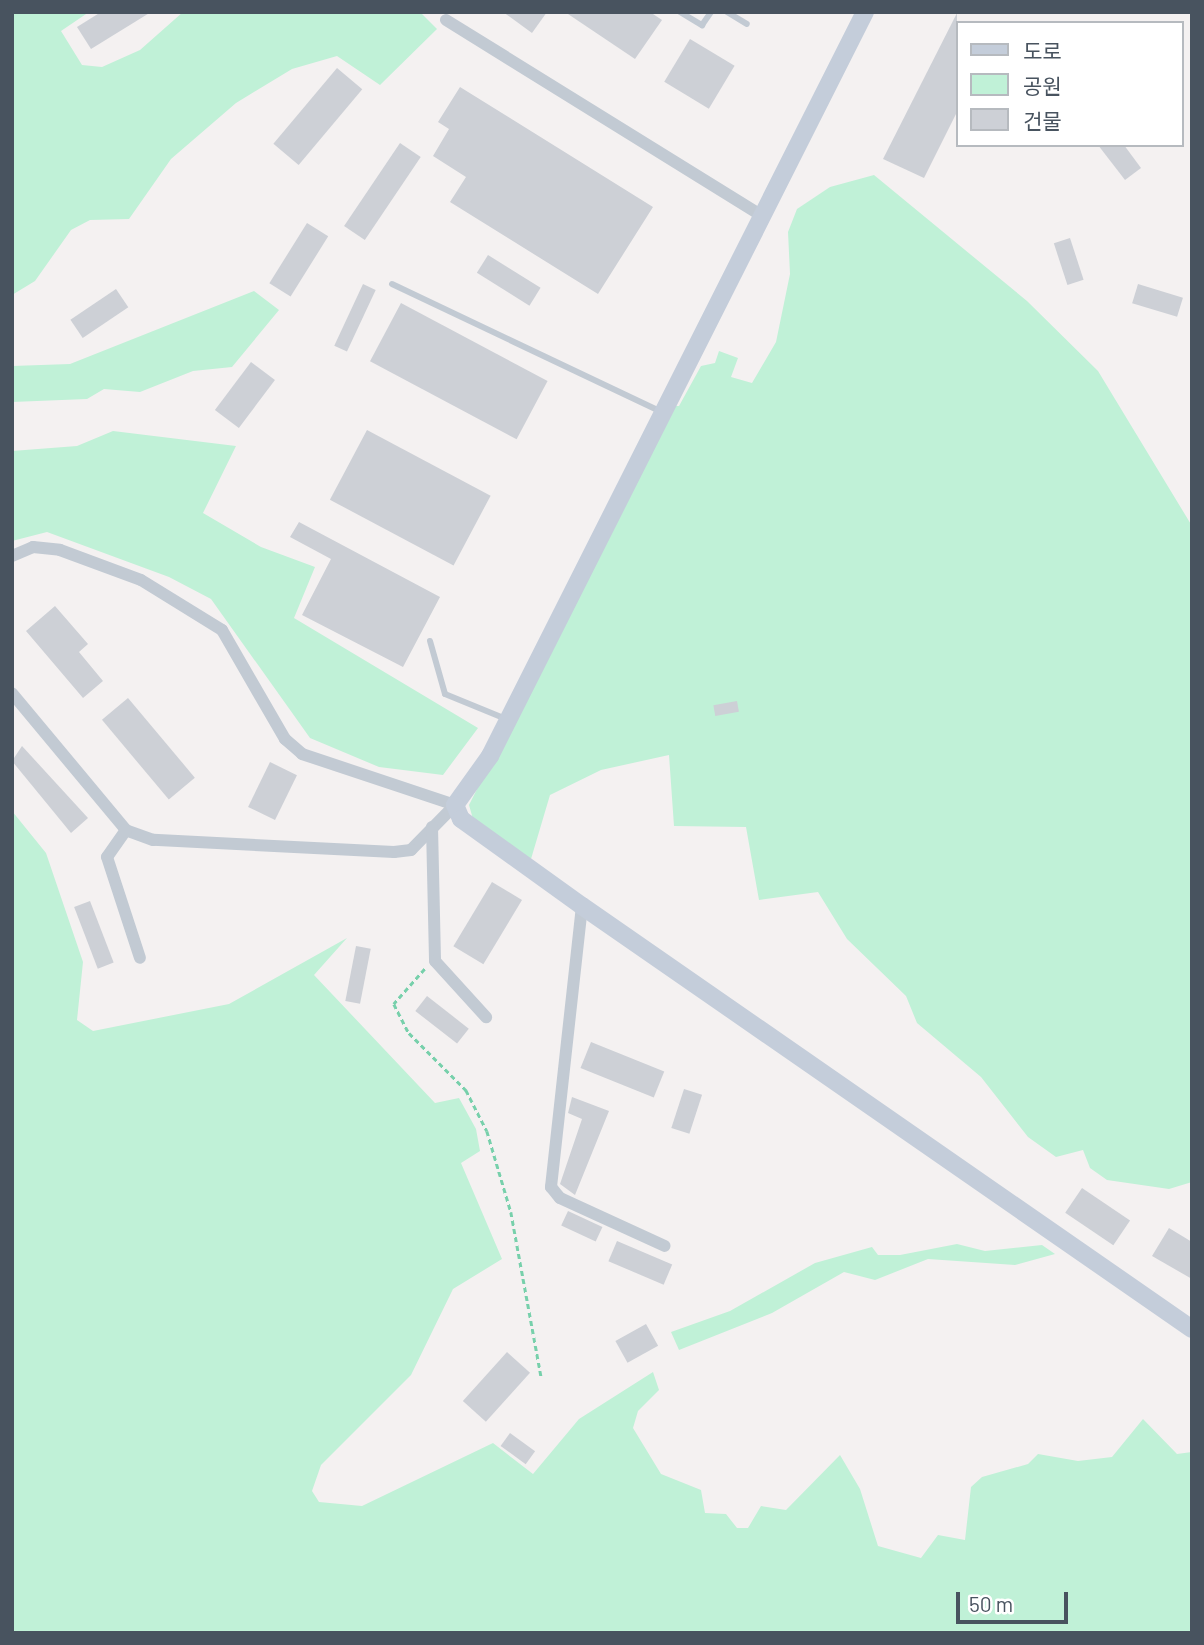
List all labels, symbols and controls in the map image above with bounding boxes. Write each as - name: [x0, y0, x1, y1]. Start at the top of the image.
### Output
- legend: [956, 21, 1183, 147]
- text: 도로: [1023, 38, 1062, 63]
- text: 공원: [1023, 73, 1062, 98]
- text: 건물: [1023, 108, 1062, 133]
- scale bar: [959, 1578, 1071, 1622]
- text: 50 m: [969, 1591, 1013, 1616]

